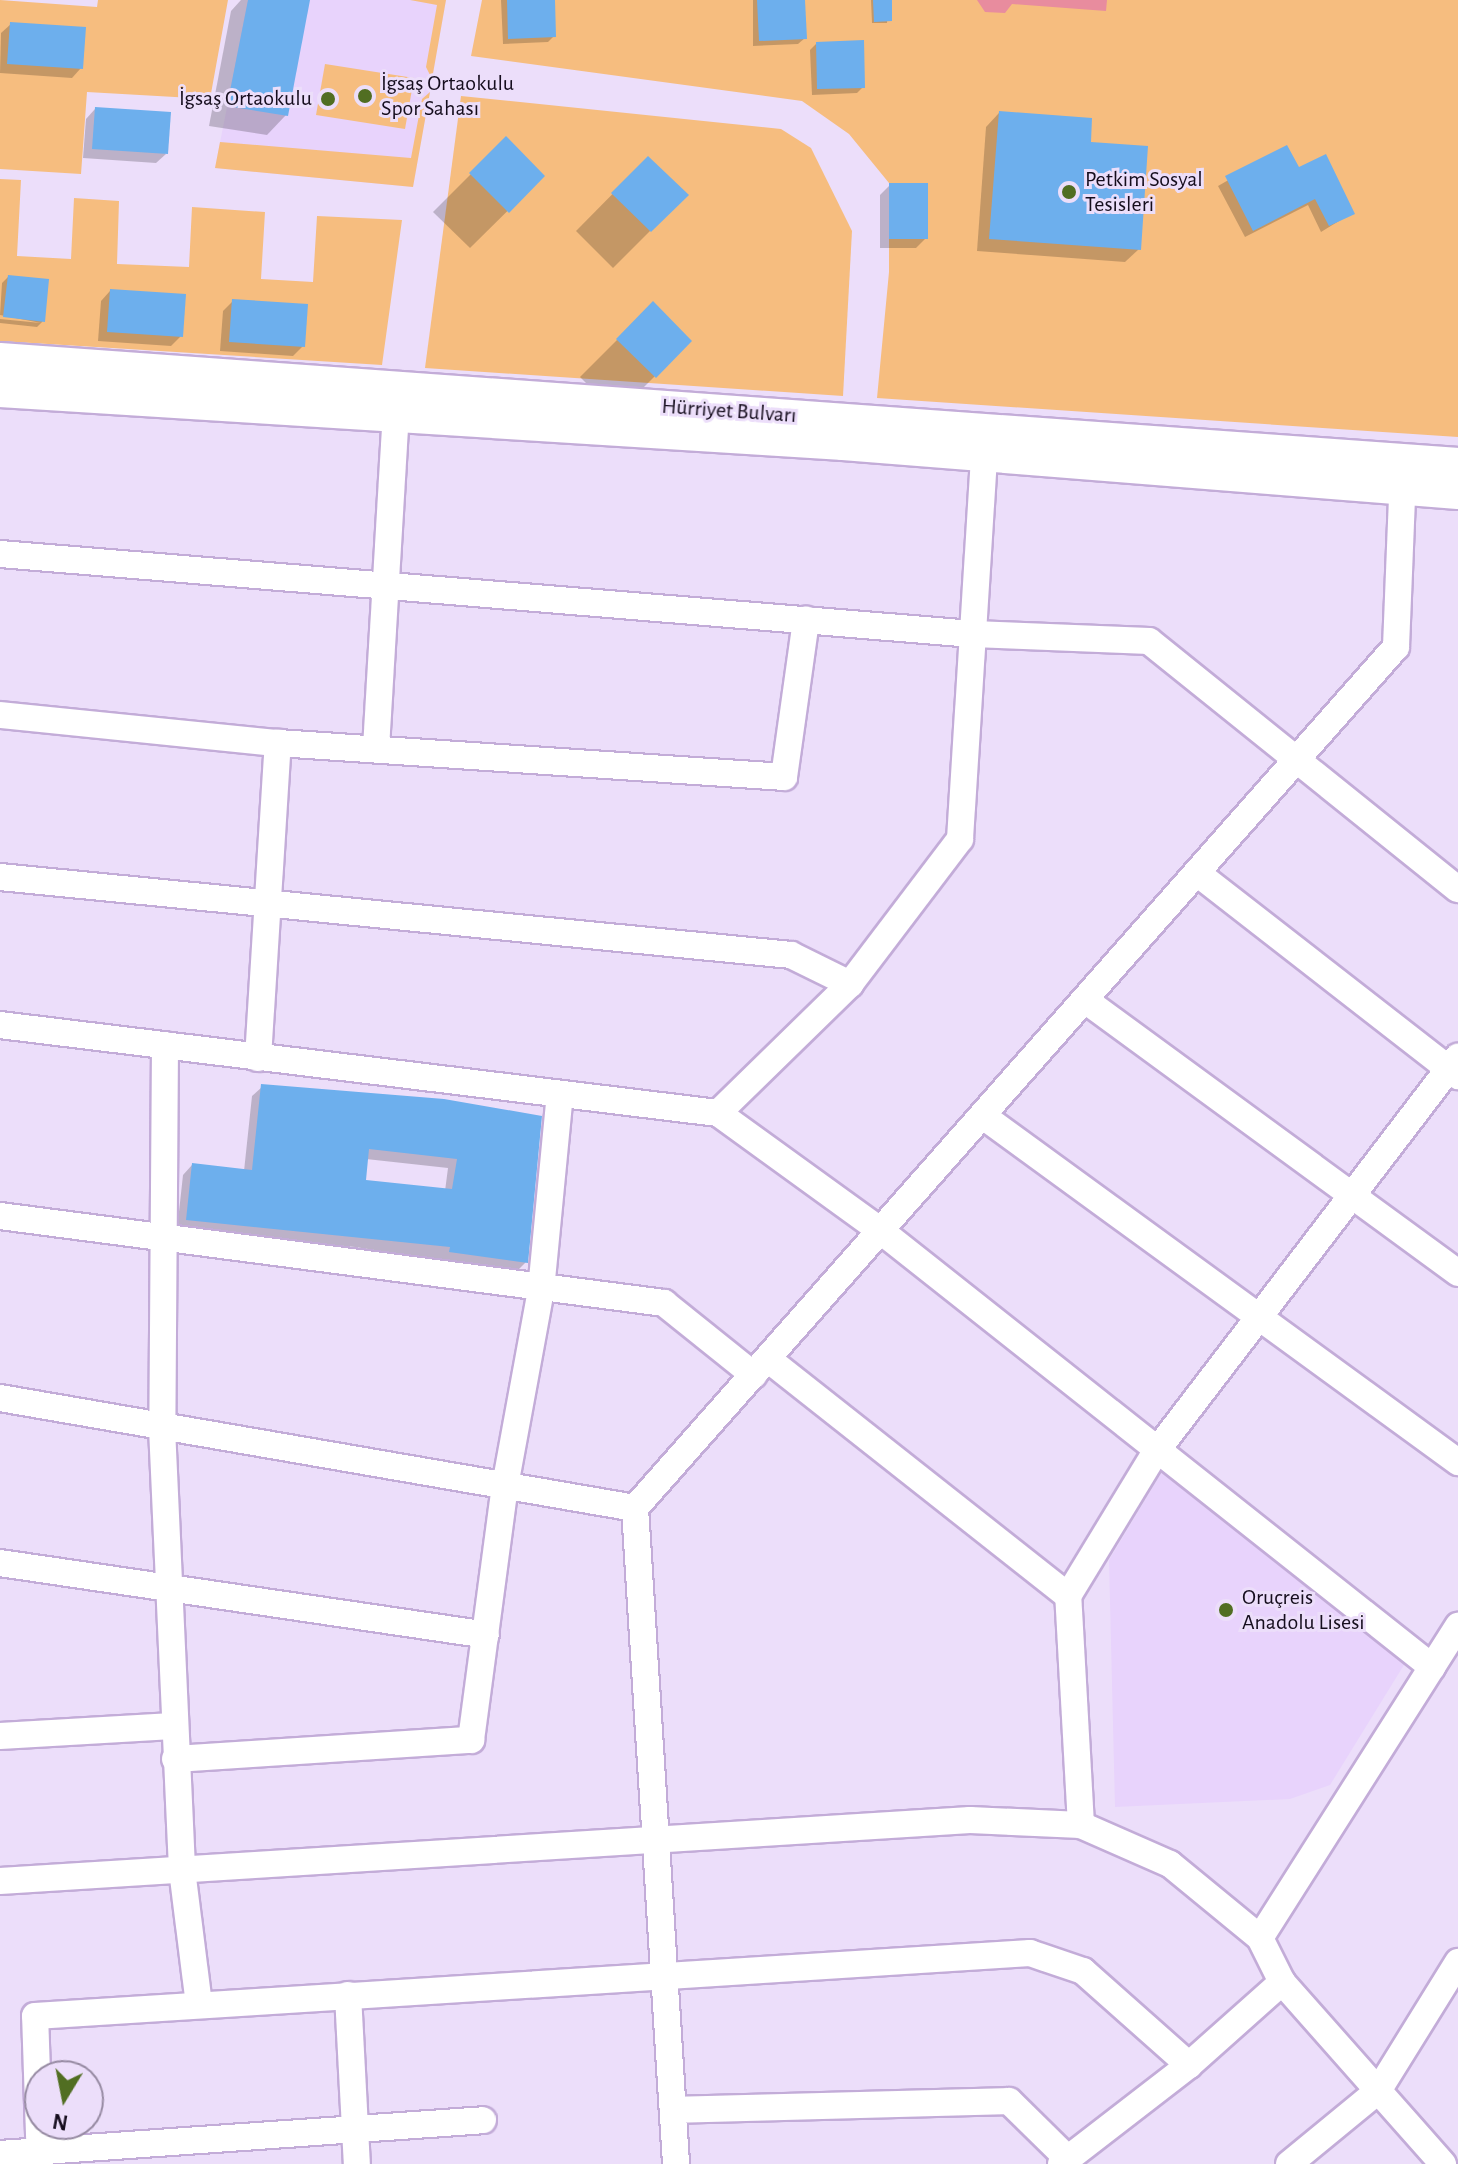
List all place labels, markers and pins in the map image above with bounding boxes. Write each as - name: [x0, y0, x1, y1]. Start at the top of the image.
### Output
- place label: İgsaş Ortaokulu Spor Sahası: [381, 70, 514, 122]
- place label: İgsaş Ortaokulu: [179, 86, 312, 112]
- marker: İgsaş Ortaokulu Spor Sahası: [356, 87, 374, 105]
- marker: İgsaş Ortaokulu: [319, 90, 337, 108]
- place label: Petkim Sosyal Tesisleri: [1085, 166, 1203, 218]
- marker: Petkim Sosyal Tesisleri: [1060, 183, 1078, 201]
- place label: Oruçreis Anadolu Lisesi: [1242, 1584, 1365, 1636]
- marker: Oruçreis Anadolu Lisesi: [1217, 1601, 1235, 1619]

